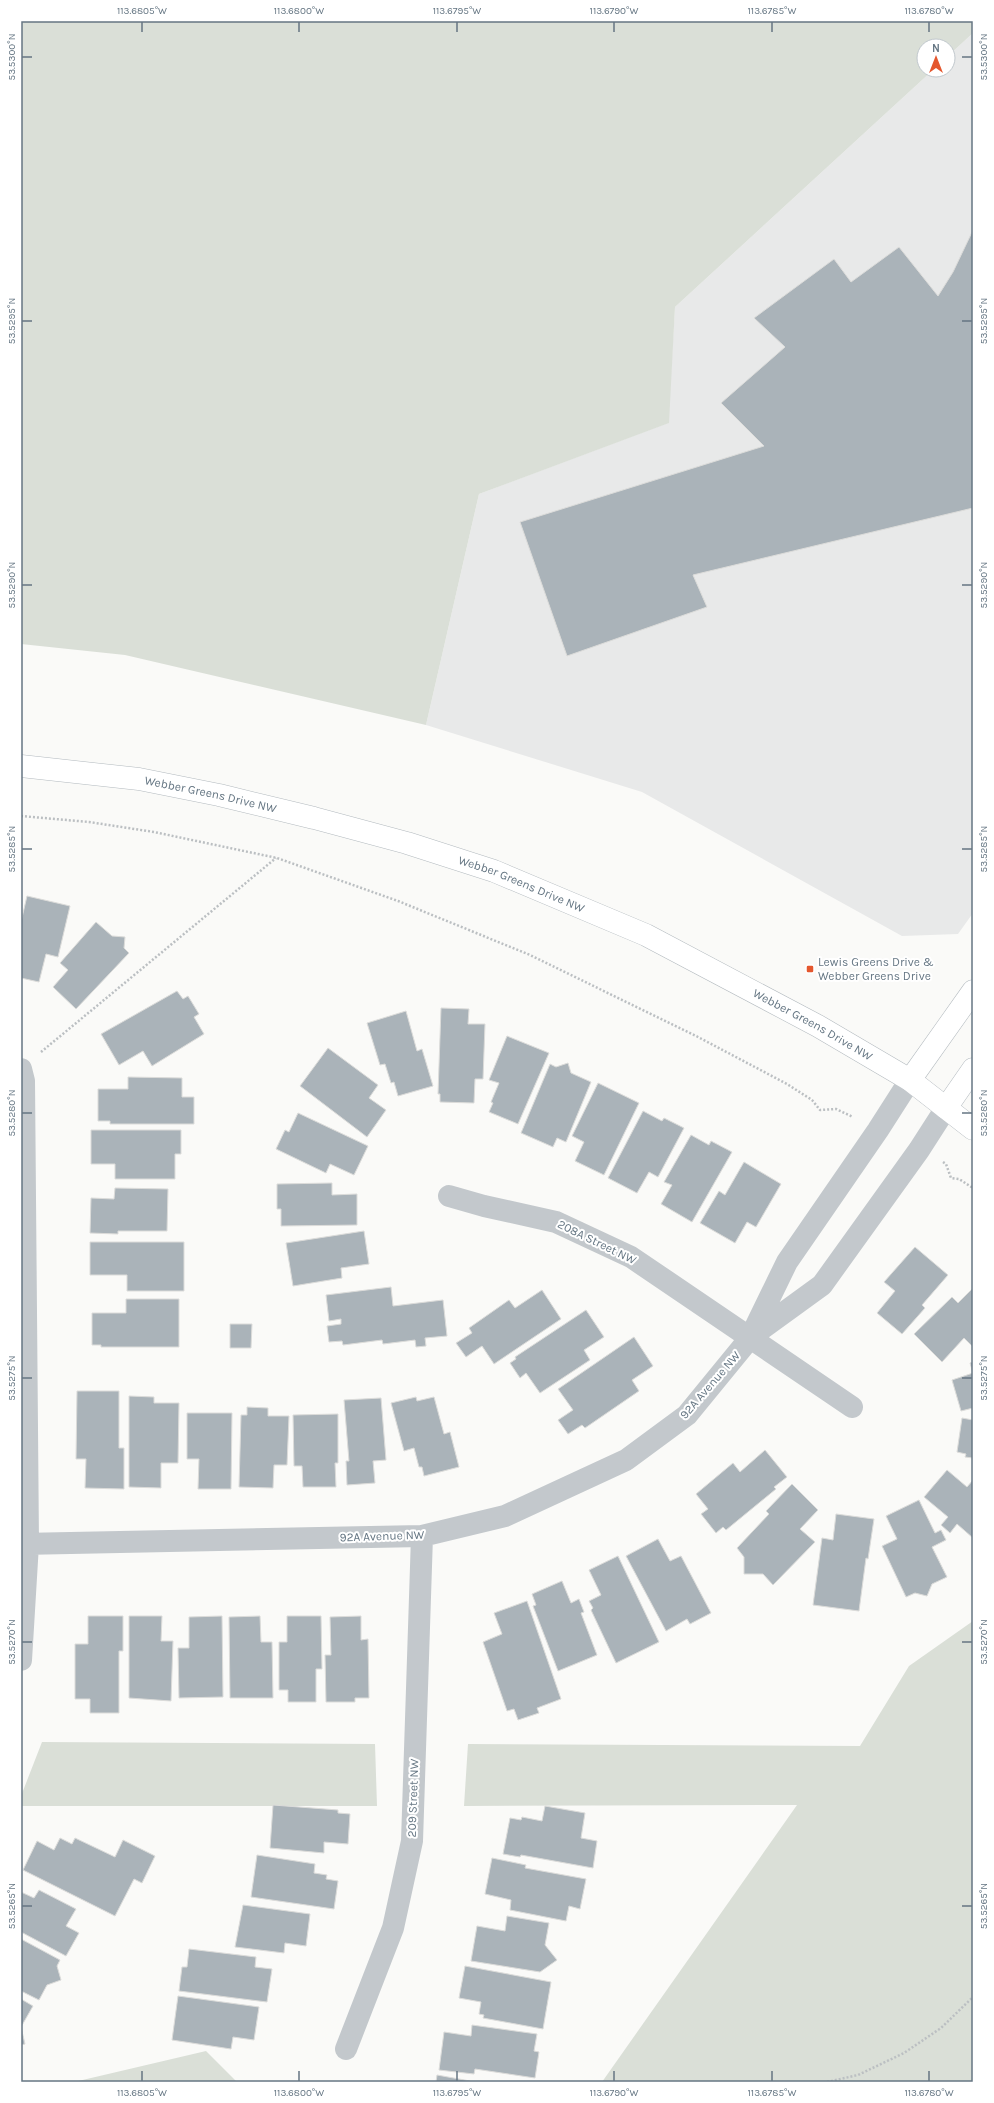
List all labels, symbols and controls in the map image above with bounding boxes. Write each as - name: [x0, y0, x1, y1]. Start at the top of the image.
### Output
- text: 113.6805°W: [117, 5, 167, 17]
- text: 113.6800°W: [274, 5, 324, 17]
- text: 113.6795°W: [433, 5, 481, 17]
- text: 113.6790°W: [590, 5, 638, 17]
- text: 113.6785°W: [748, 5, 796, 17]
- text: 113.6780°W: [904, 5, 954, 17]
- text: 53.5300°N: [6, 33, 18, 81]
- text: 53.5300°N: [978, 33, 990, 81]
- north arrow: [916, 38, 956, 78]
- text: N: [932, 42, 940, 55]
- text: 53.5295°N: [6, 298, 18, 344]
- text: 53.5295°N: [978, 298, 990, 344]
- text: 53.5290°N: [6, 562, 18, 608]
- text: 53.5290°N: [978, 562, 990, 608]
- street label: Webber Greens Drive NW: [143, 773, 278, 816]
- text: 53.5285°N: [6, 826, 18, 872]
- text: 53.5285°N: [978, 826, 990, 872]
- street label: Webber Greens Drive NW: [456, 853, 587, 915]
- place label: Lewis Greens Drive & Webber Greens Drive: [818, 955, 934, 983]
- marker: Lewis Greens Drive & Webber Greens Drive: [805, 964, 815, 974]
- street label: Webber Greens Drive NW: [750, 986, 875, 1064]
- text: 53.5280°N: [6, 1089, 18, 1137]
- text: 53.5280°N: [978, 1089, 990, 1137]
- street label: 208A Street NW: [555, 1217, 639, 1267]
- street label: 92A Avenue NW: [677, 1348, 743, 1422]
- text: 53.5275°N: [6, 1355, 18, 1401]
- text: 53.5275°N: [978, 1355, 990, 1401]
- street label: 92A Avenue NW: [339, 1528, 425, 1544]
- text: 53.5270°N: [6, 1619, 18, 1665]
- text: 53.5270°N: [978, 1619, 990, 1665]
- street label: 209 Street NW: [405, 1758, 421, 1838]
- text: 53.5265°N: [6, 1883, 18, 1929]
- text: 53.5265°N: [978, 1883, 990, 1929]
- text: 113.6805°W: [117, 2087, 167, 2099]
- text: 113.6800°W: [274, 2087, 324, 2099]
- text: 113.6795°W: [433, 2087, 481, 2099]
- text: 113.6790°W: [590, 2087, 638, 2099]
- text: 113.6785°W: [748, 2087, 796, 2099]
- text: 113.6780°W: [904, 2087, 954, 2099]

